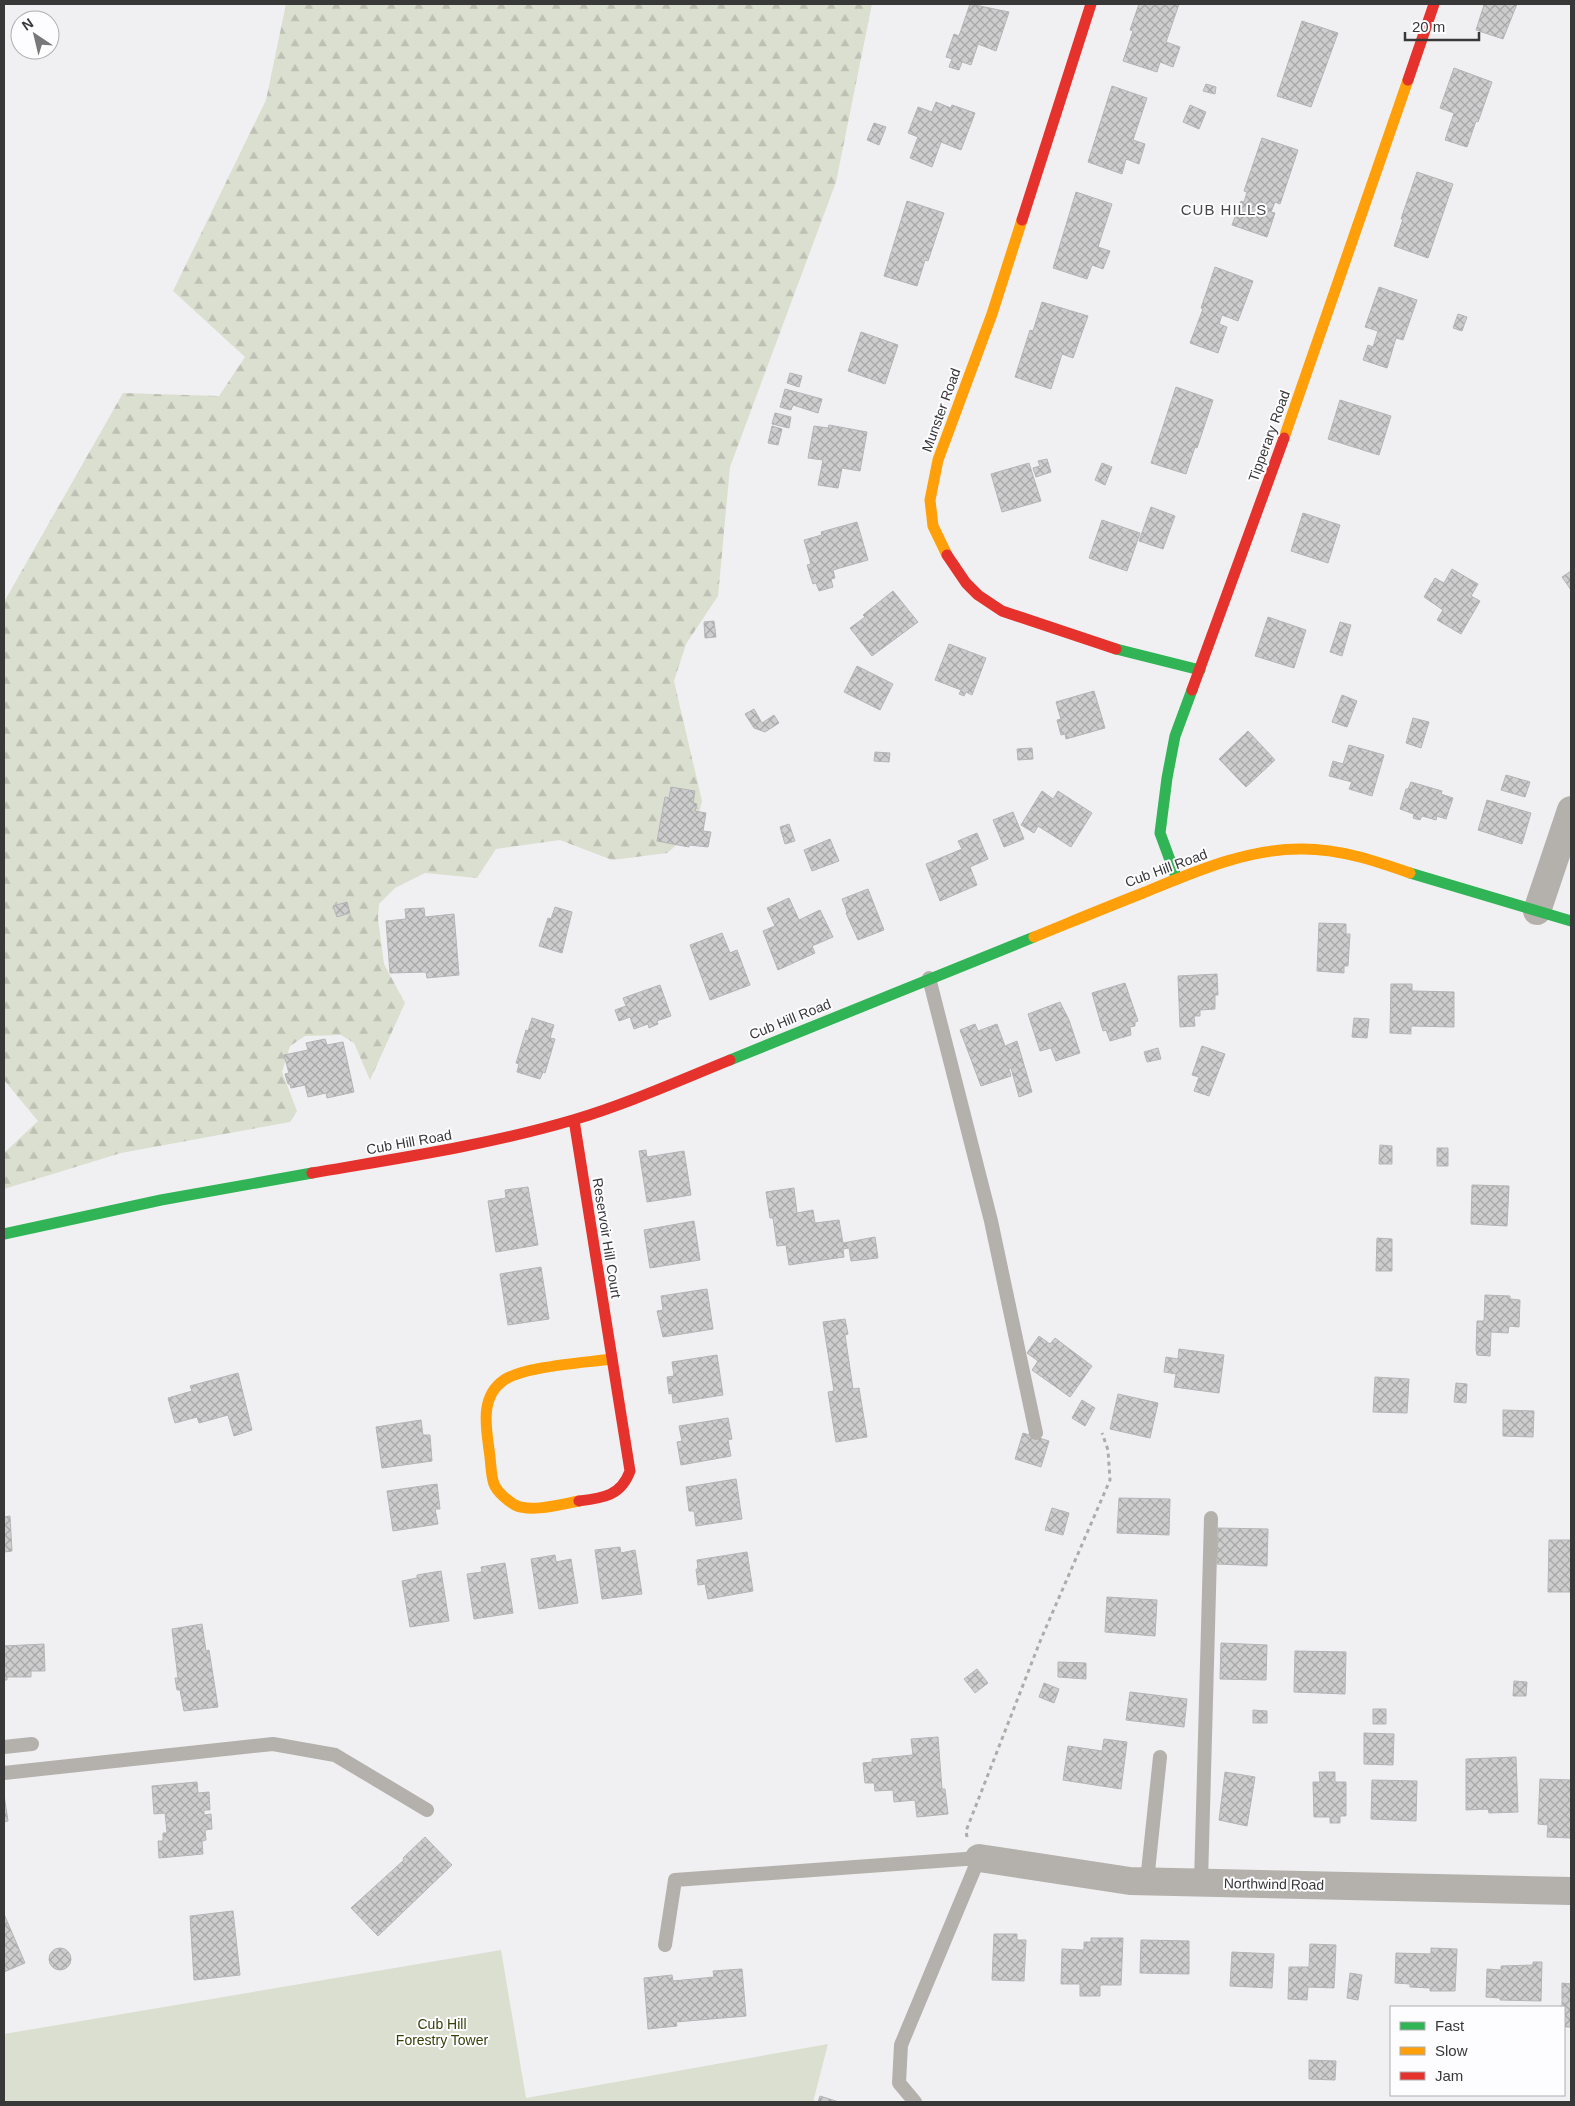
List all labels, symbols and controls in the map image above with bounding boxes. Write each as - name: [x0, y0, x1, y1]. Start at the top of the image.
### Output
- north arrow: [10, 10, 60, 60]
- scale bar: [1405, 10, 1479, 42]
- text: N: [19, 15, 36, 34]
- text: 20 m: [1412, 18, 1445, 35]
- district label: CUB HILLS: [1181, 201, 1267, 218]
- street label: Munster Road: [918, 366, 964, 454]
- street label: Tipperary Road: [1245, 388, 1293, 484]
- street label: Cub Hill Road: [1123, 846, 1209, 890]
- street label: Cub Hill Road: [747, 995, 833, 1043]
- street label: Cub Hill Road: [365, 1127, 453, 1157]
- street label: Reservoir Hill Court: [590, 1177, 624, 1299]
- street label: Northwind Road: [1224, 1875, 1324, 1893]
- legend: [1390, 2006, 1565, 2096]
- park label: Cub Hill Forestry Tower: [396, 2016, 488, 2048]
- text: Fast: [1435, 2017, 1465, 2034]
- text: Slow: [1435, 2042, 1468, 2059]
- text: Jam: [1435, 2067, 1463, 2084]

